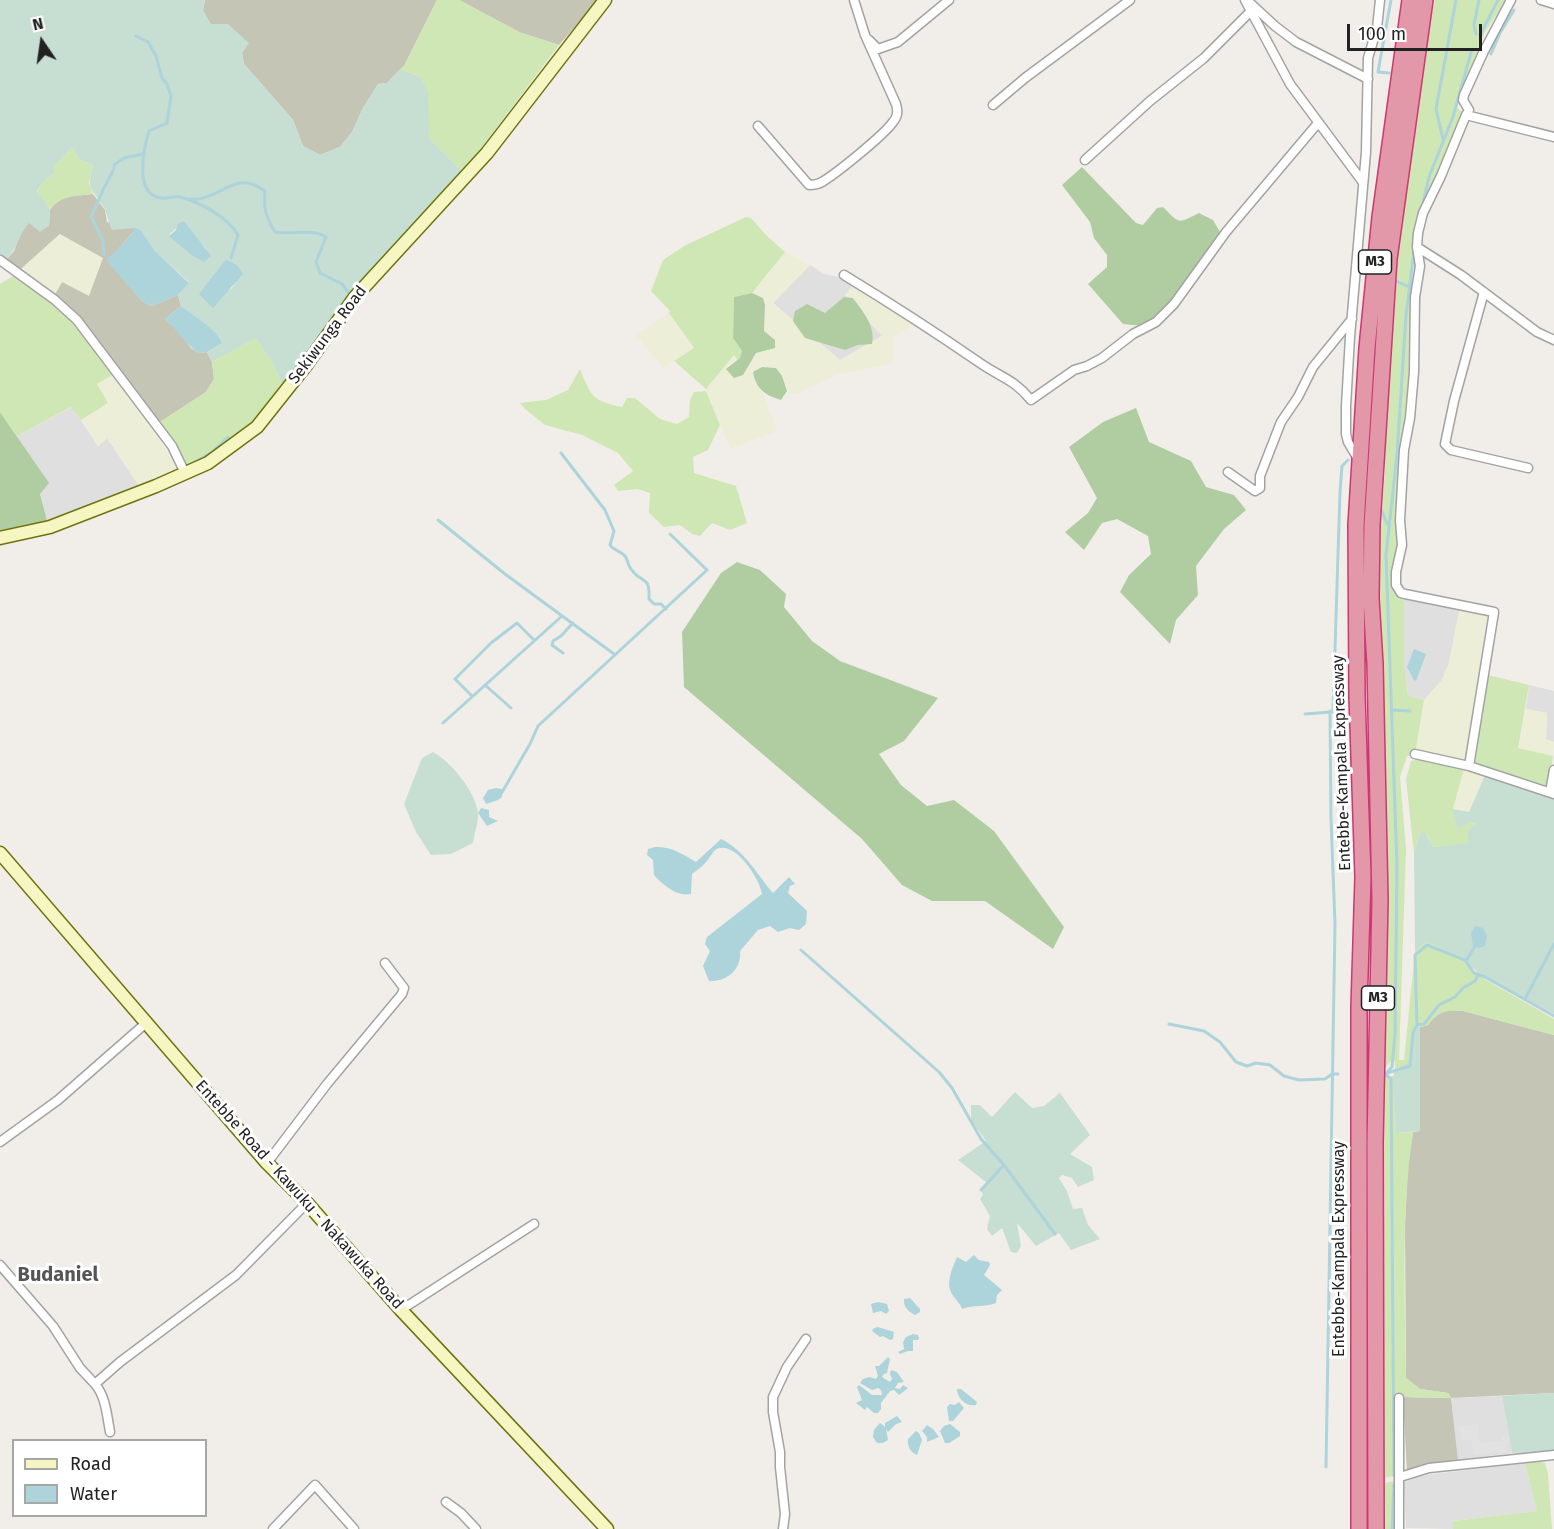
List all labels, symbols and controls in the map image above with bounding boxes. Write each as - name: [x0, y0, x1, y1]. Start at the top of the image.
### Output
- north arrow: [12, 12, 72, 72]
- scale bar: [1350, 12, 1485, 50]
- text: N: [31, 14, 45, 34]
- text: 100 m: [1358, 23, 1406, 45]
- road number: M3: [1358, 250, 1392, 274]
- street label: Sekiwunga Road: [285, 282, 371, 388]
- street label: Entebbe-Kampala Expressway: [1329, 655, 1355, 871]
- road number: M3: [1362, 986, 1394, 1010]
- street label: Entebbe Road - Kawuku - Nakawuka Road: [191, 1076, 407, 1314]
- street label: Entebbe-Kampala Expressway: [1330, 1141, 1350, 1357]
- district label: Budaniel: [18, 1263, 98, 1287]
- legend: [12, 1439, 207, 1517]
- text: Road: [70, 1453, 112, 1475]
- text: Water: [70, 1483, 117, 1505]

